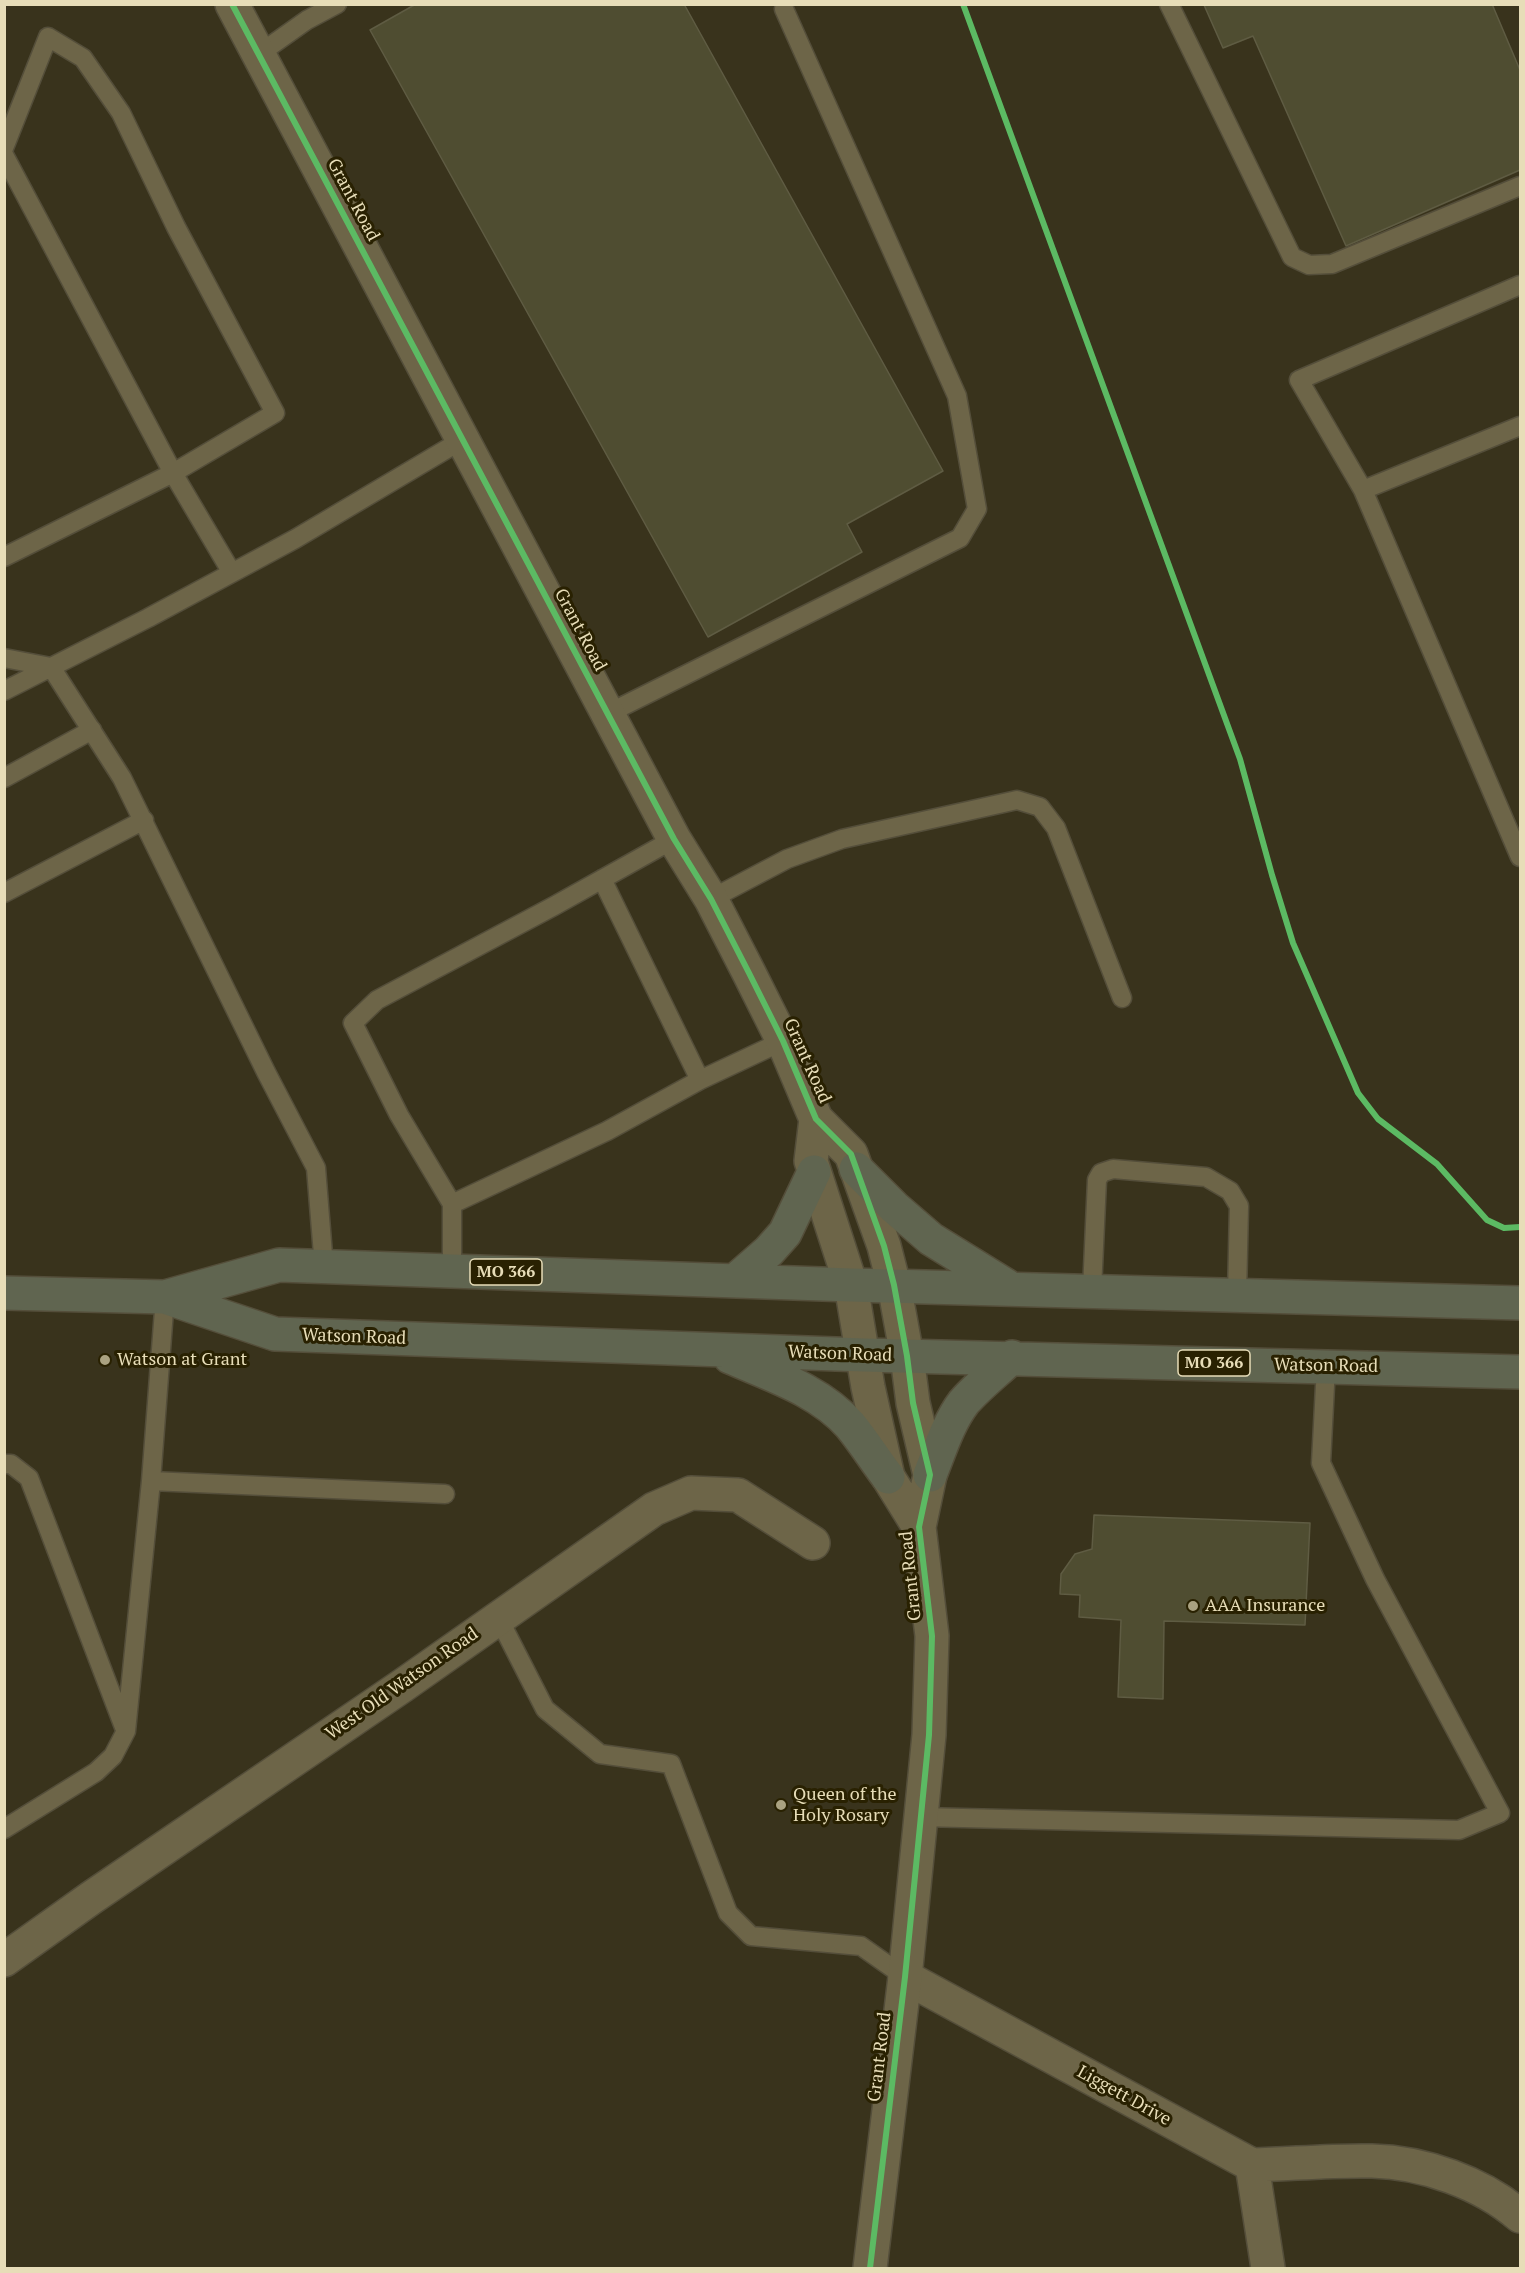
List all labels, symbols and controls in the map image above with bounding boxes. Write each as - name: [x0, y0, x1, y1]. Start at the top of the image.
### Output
- street label: Grant Road: [322, 155, 384, 245]
- street label: Grant Road: [549, 585, 611, 675]
- street label: Grant Road: [779, 1015, 835, 1107]
- road number: MO 366: [470, 1259, 542, 1285]
- street label: Watson Road: [301, 1324, 407, 1350]
- street label: Watson Road: [787, 1341, 893, 1367]
- place label: Watson at Grant: [117, 1349, 247, 1371]
- road number: MO 366: [1178, 1350, 1250, 1376]
- marker: Watson at Grant: [98, 1353, 112, 1367]
- street label: Watson Road: [1274, 1354, 1378, 1378]
- street label: Grant Road: [896, 1530, 926, 1622]
- place label: AAA Insurance: [1205, 1595, 1325, 1617]
- marker: AAA Insurance: [1186, 1599, 1200, 1613]
- street label: West Old Watson Road: [322, 1623, 482, 1745]
- place label: Queen of the Holy Rosary: [793, 1784, 897, 1826]
- marker: Queen of the Holy Rosary: [774, 1798, 788, 1812]
- street label: Grant Road: [864, 2011, 896, 2103]
- street label: Liggett Drive: [1073, 2061, 1175, 2131]

